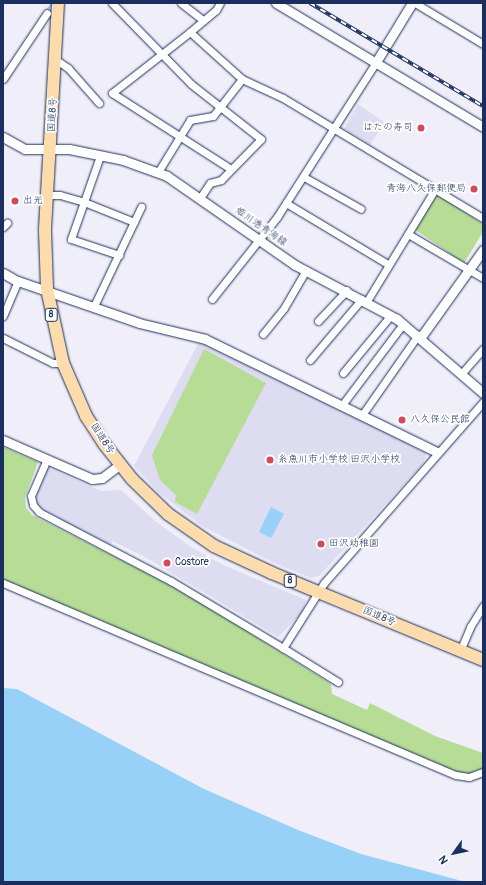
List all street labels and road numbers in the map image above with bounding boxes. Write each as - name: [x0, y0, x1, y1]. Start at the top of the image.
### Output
- street label: 国道8号: [46, 97, 60, 133]
- street label: 姫川港青海線: [233, 205, 289, 249]
- road number: 8: [44, 308, 58, 322]
- street label: 国道8号: [87, 421, 117, 457]
- road number: 8: [283, 574, 297, 588]
- street label: 国道8号: [361, 605, 397, 629]

